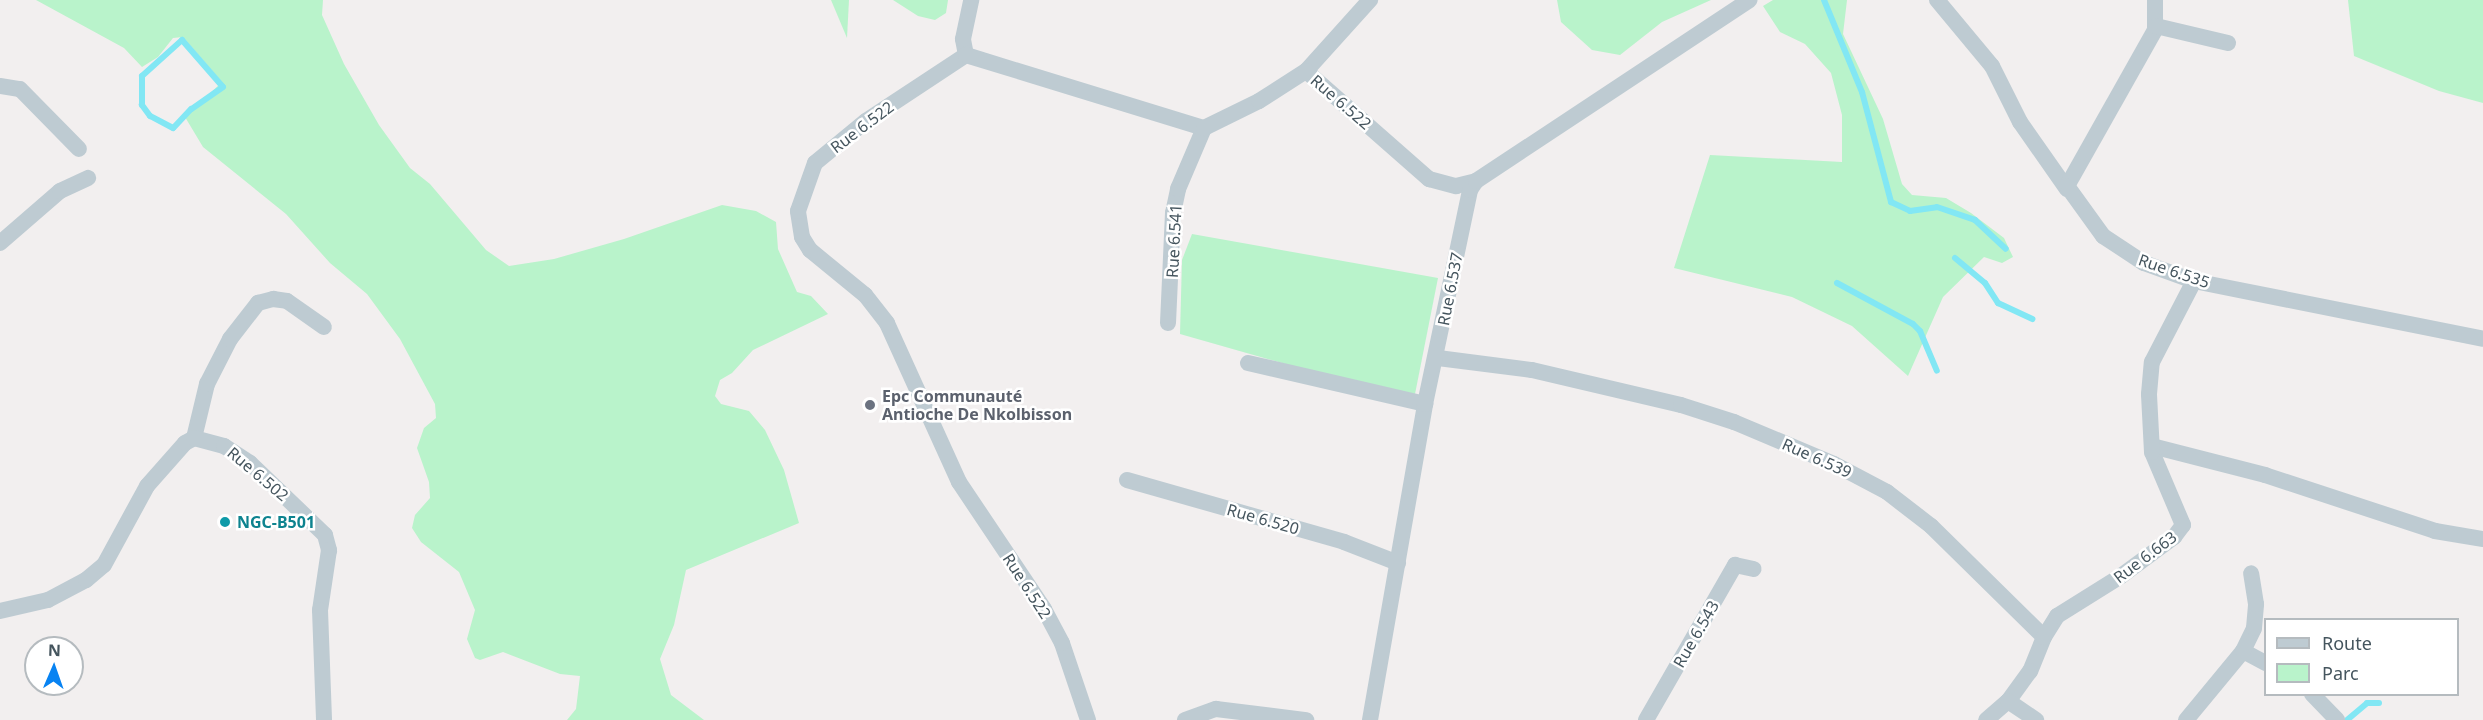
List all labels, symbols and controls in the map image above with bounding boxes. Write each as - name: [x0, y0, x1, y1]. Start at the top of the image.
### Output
- street label: Rue 6.522: [1307, 71, 1375, 133]
- street label: Rue 6.522: [827, 97, 897, 157]
- street label: Rue 6.541: [1162, 204, 1186, 278]
- street label: Rue 6.535: [2136, 250, 2212, 292]
- street label: Rue 6.537: [1434, 251, 1466, 327]
- place label: Epc Communauté Antioche De Nkolbisson: [882, 386, 1072, 424]
- marker: Epc Communauté Antioche De Nkolbisson: [863, 398, 877, 412]
- street label: Rue 6.539: [1779, 434, 1855, 482]
- street label: Rue 6.502: [224, 443, 292, 505]
- street label: Rue 6.520: [1225, 500, 1301, 538]
- place label: NGC-B501: [237, 512, 315, 532]
- marker: NGC-B501: [218, 515, 232, 529]
- street label: Rue 6.663: [2110, 527, 2180, 587]
- street label: Rue 6.522: [999, 550, 1055, 622]
- street label: Rue 6.543: [1669, 597, 1723, 671]
- legend: [2264, 618, 2459, 696]
- text: Route: [2322, 631, 2372, 655]
- north arrow: [24, 636, 84, 696]
- text: N: [48, 639, 61, 661]
- text: Parc: [2322, 661, 2359, 685]

